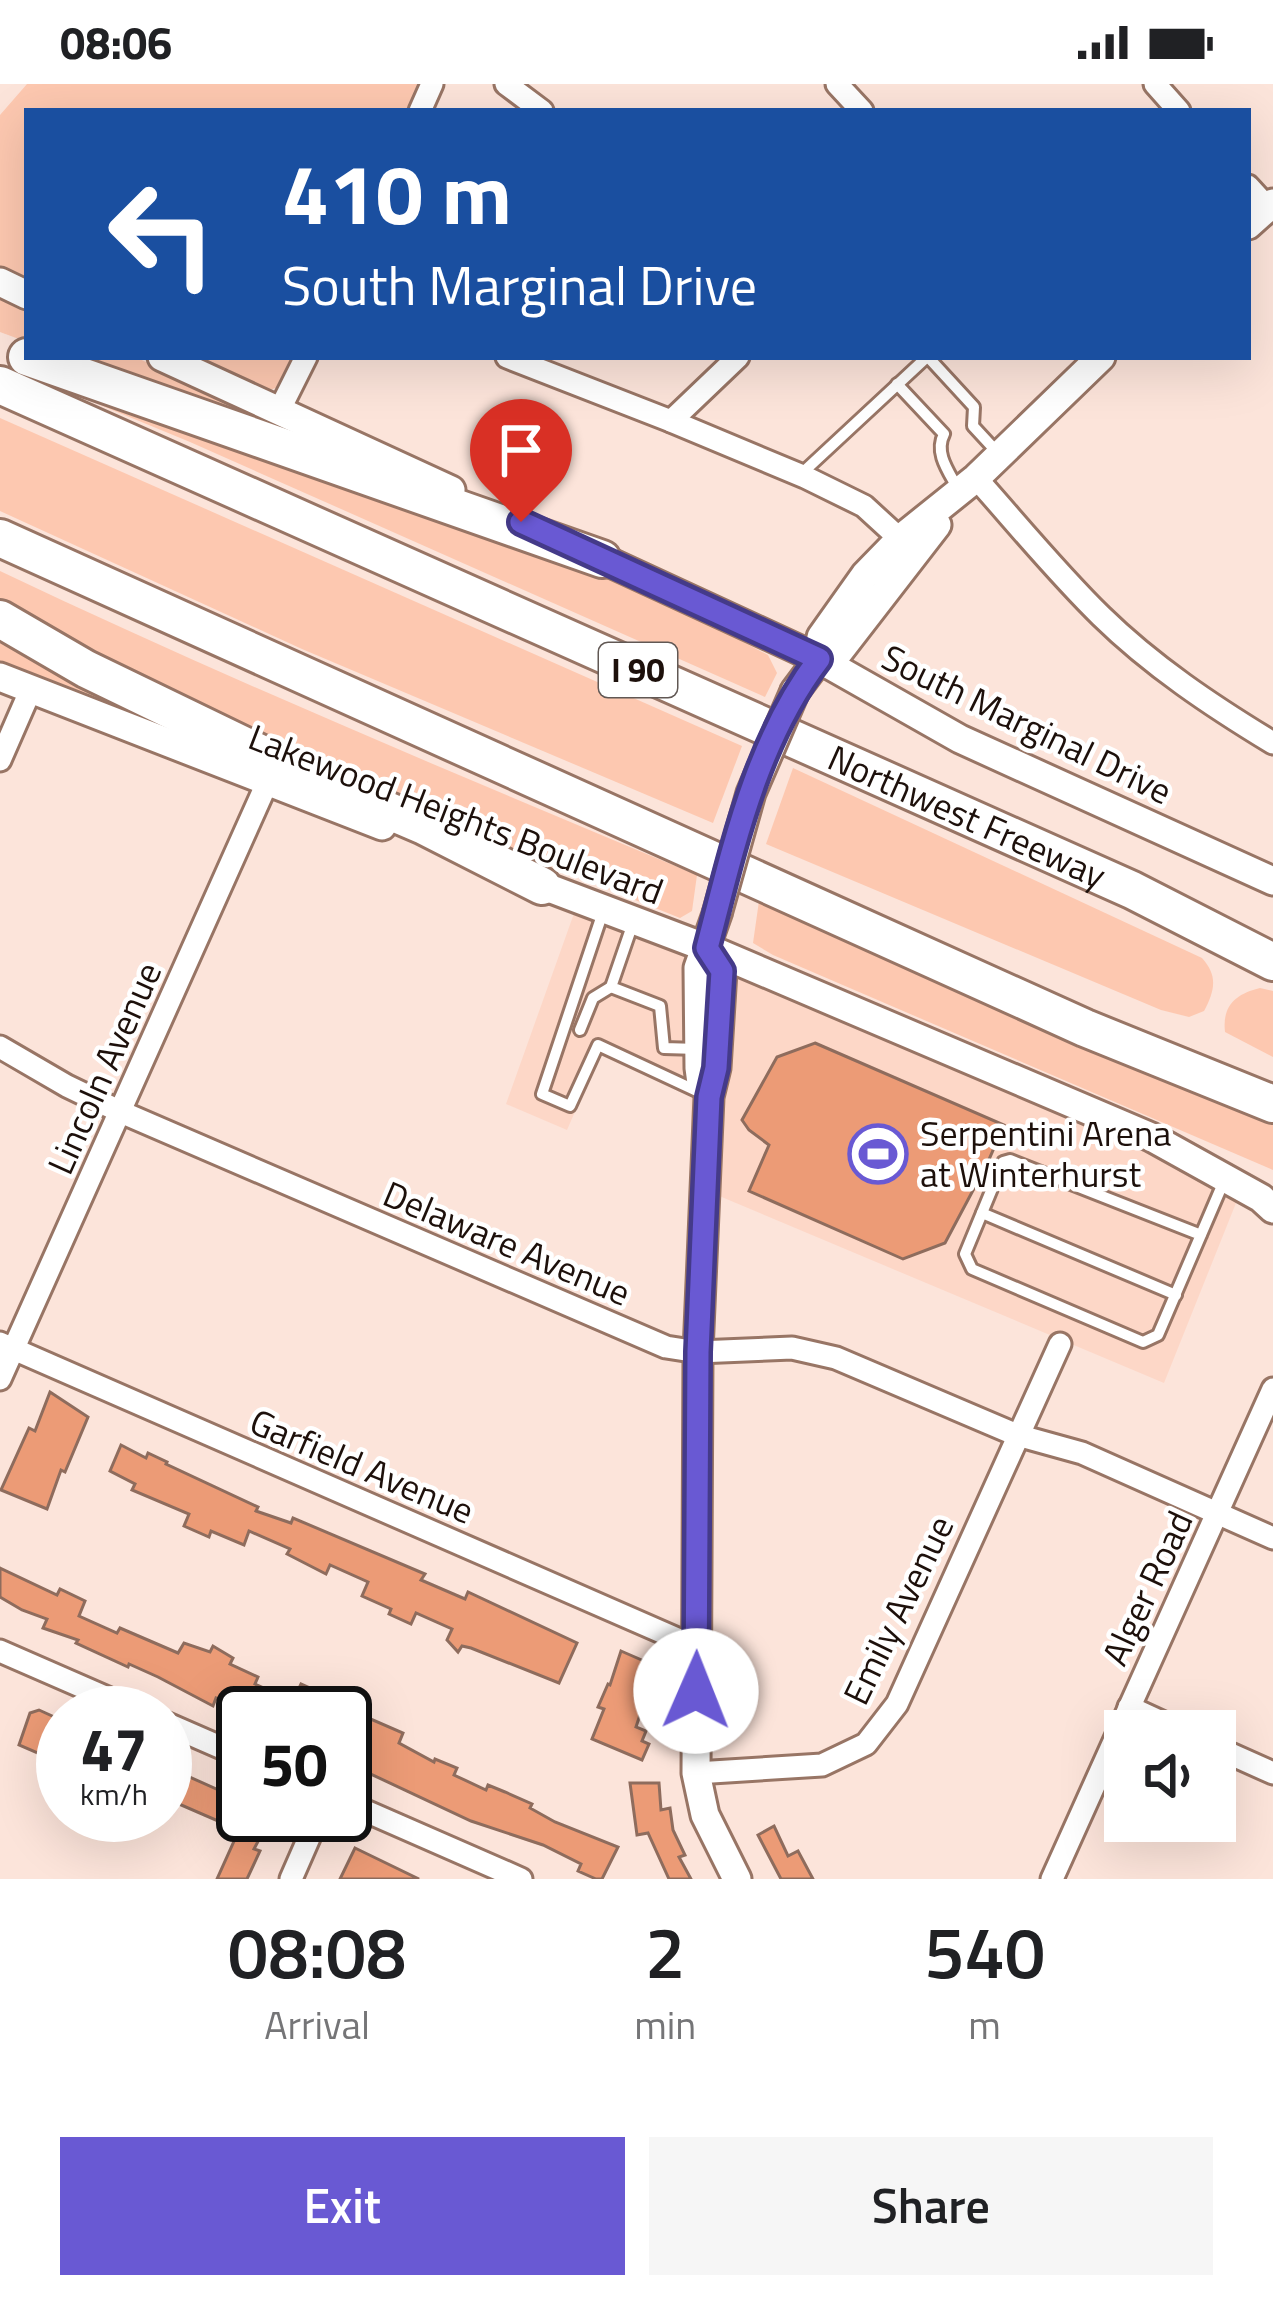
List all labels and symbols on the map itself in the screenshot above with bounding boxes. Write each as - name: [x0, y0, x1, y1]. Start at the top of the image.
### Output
- pin: [470, 399, 572, 522]
- street label: South Marginal Drive: [873, 629, 1182, 818]
- road number: I 90: [599, 643, 677, 697]
- street label: Lakewood Heights Boulevard: [241, 709, 671, 918]
- street label: Northwest Freeway: [819, 730, 1115, 902]
- street label: Lincoln Avenue: [32, 953, 175, 1183]
- place label: Serpentini Arena at Winterhurst: [920, 1105, 1171, 1201]
- sports icon: Serpentini Arena at Winterhurst: [847, 1123, 909, 1185]
- street label: Delaware Avenue: [375, 1166, 639, 1319]
- street label: Garfield Avenue: [242, 1394, 483, 1537]
- street label: Alger Road: [1087, 1501, 1206, 1674]
- street label: Emily Avenue: [828, 1506, 967, 1714]
- position arrow: [633, 1628, 759, 1754]
- speed limit sign: 50: [216, 1686, 372, 1842]

